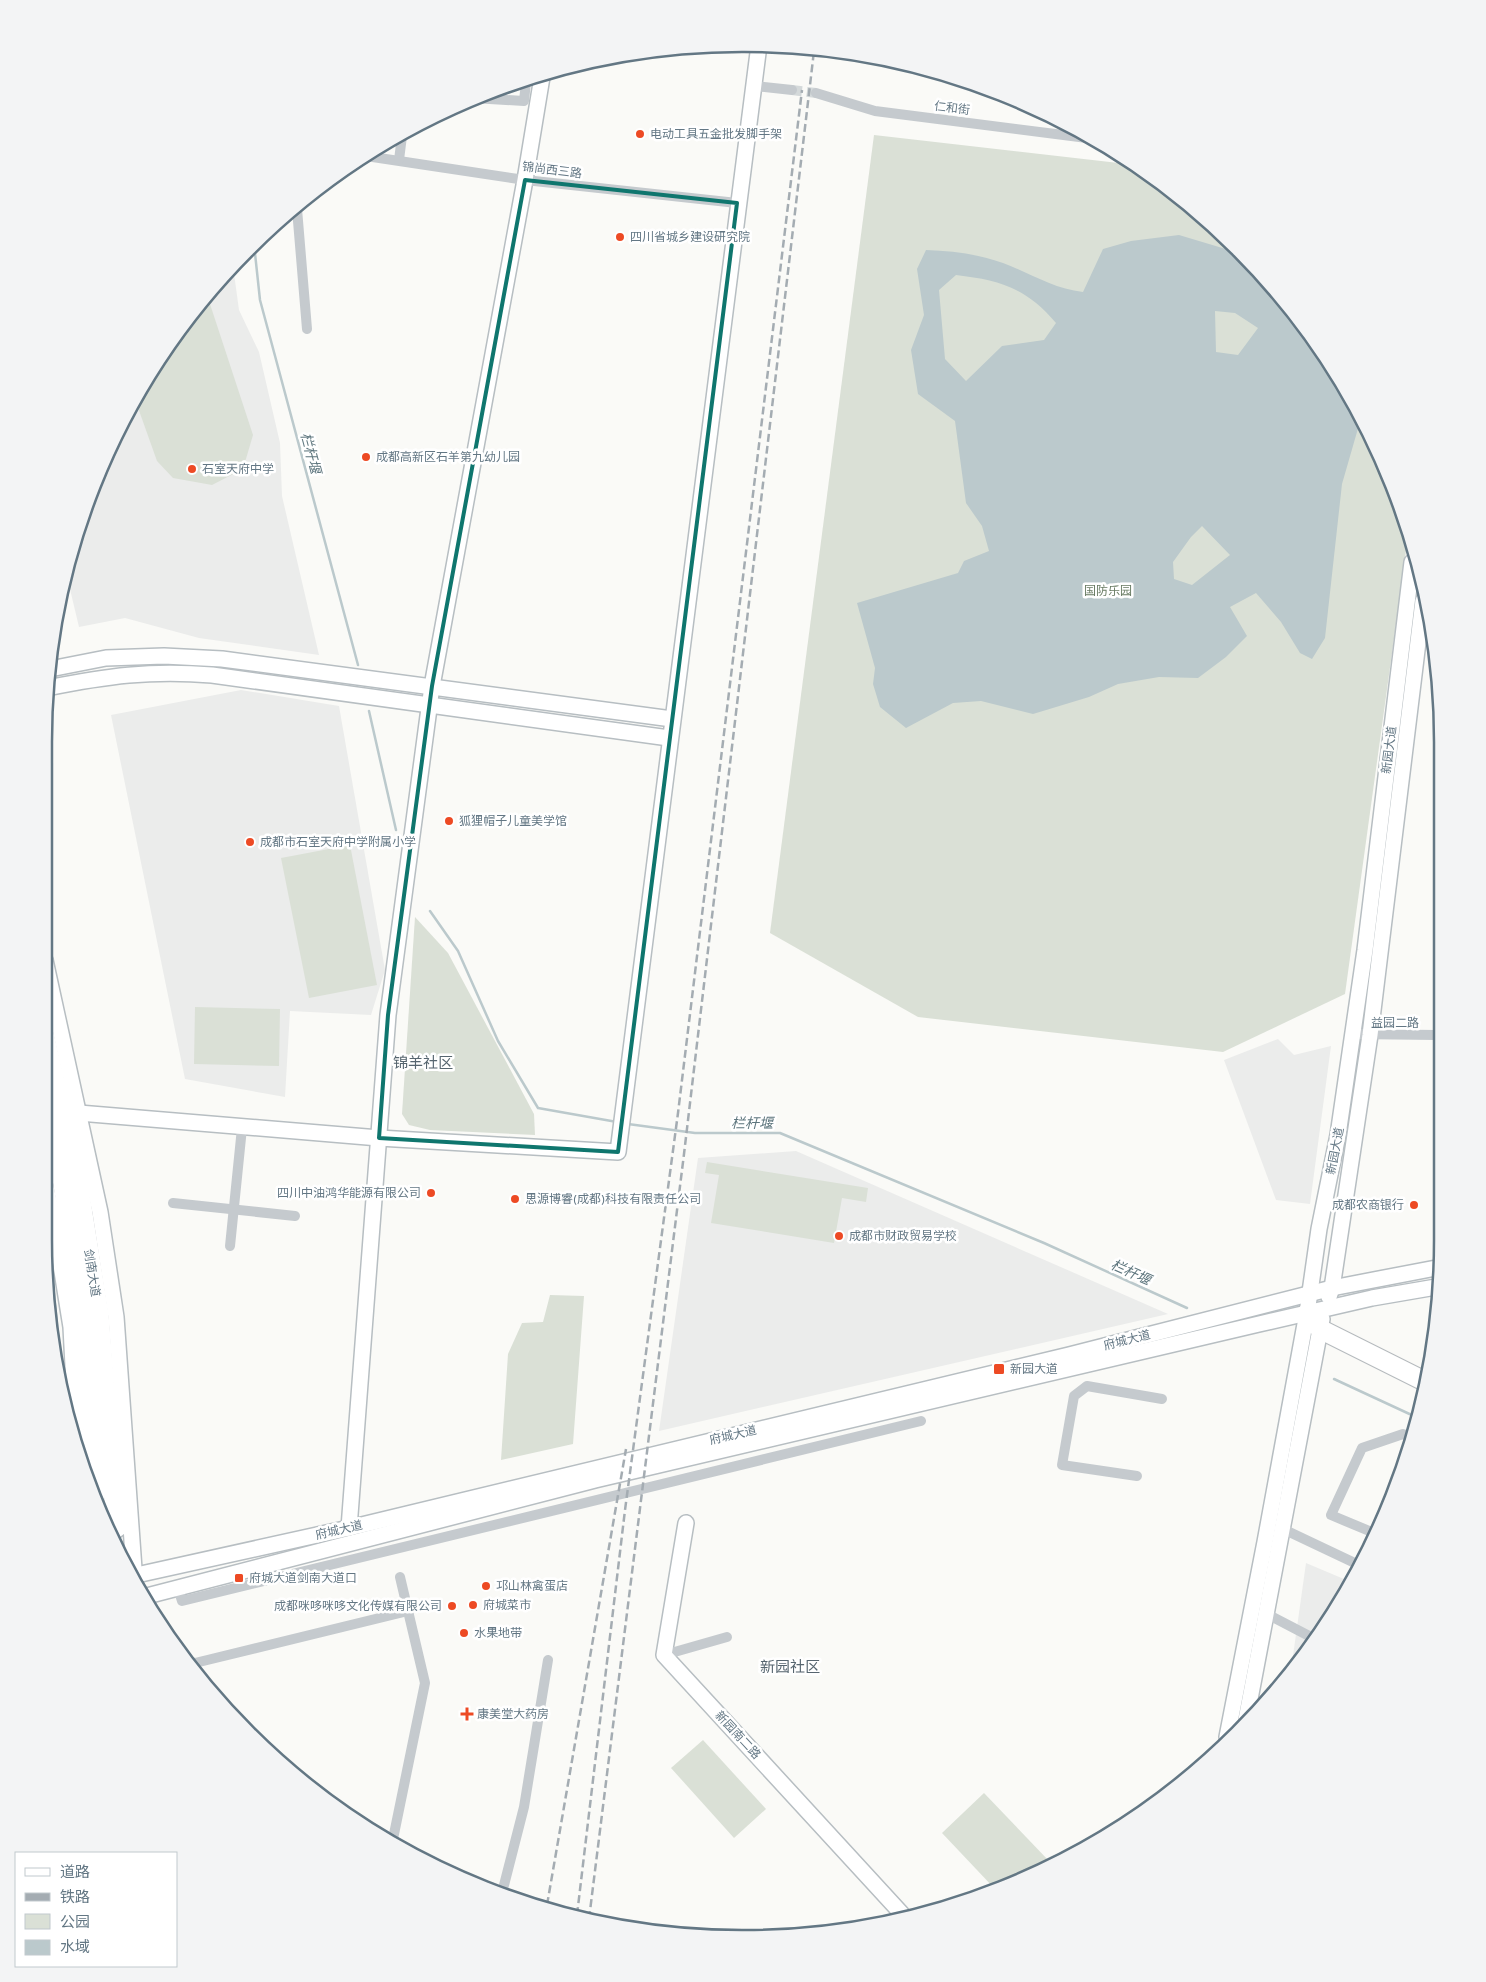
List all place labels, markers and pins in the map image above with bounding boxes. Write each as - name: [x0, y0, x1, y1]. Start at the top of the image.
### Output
- place label: 电动工具五金批发脚手架: [650, 127, 782, 143]
- marker: 电动工具五金批发脚手架: [634, 128, 646, 140]
- place label: 四川省城乡建设研究院: [630, 230, 750, 246]
- marker: 四川省城乡建设研究院: [614, 231, 626, 243]
- place label: 成都高新区石羊第九幼儿园: [376, 450, 520, 466]
- marker: 成都高新区石羊第九幼儿园: [360, 451, 372, 463]
- place label: 石室天府中学: [202, 462, 274, 478]
- marker: 石室天府中学: [186, 463, 198, 475]
- place label: 狐狸帽子儿童美学馆: [459, 814, 567, 830]
- marker: 狐狸帽子儿童美学馆: [443, 815, 455, 827]
- place label: 成都市石室天府中学附属小学: [260, 835, 416, 851]
- marker: 成都市石室天府中学附属小学: [244, 836, 256, 848]
- place label: 四川中油鸿华能源有限公司: [277, 1186, 421, 1202]
- marker: 四川中油鸿华能源有限公司: [425, 1187, 437, 1199]
- place label: 思源博睿(成都)科技有限责任公司: [525, 1192, 701, 1208]
- marker: 思源博睿(成都)科技有限责任公司: [509, 1193, 521, 1205]
- place label: 成都农商银行: [1332, 1198, 1404, 1214]
- marker: 成都农商银行: [1408, 1199, 1420, 1211]
- place label: 成都市财政贸易学校: [849, 1229, 957, 1245]
- marker: 成都市财政贸易学校: [833, 1230, 845, 1242]
- marker: 新园大道: [992, 1362, 1006, 1376]
- place label: 新园大道: [1010, 1362, 1058, 1378]
- place label: 府城大道剑南大道口: [249, 1571, 357, 1587]
- marker: 府城大道剑南大道口: [233, 1572, 245, 1584]
- place label: 邛山林禽蛋店: [496, 1579, 568, 1595]
- marker: 邛山林禽蛋店: [480, 1580, 492, 1592]
- place label: 府城菜市: [483, 1598, 531, 1614]
- place label: 成都咪哆咪哆文化传媒有限公司: [274, 1599, 442, 1615]
- marker: 府城菜市: [467, 1599, 479, 1611]
- marker: 成都咪哆咪哆文化传媒有限公司: [446, 1600, 458, 1612]
- place label: 水果地带: [474, 1626, 522, 1642]
- marker: 水果地带: [458, 1627, 470, 1639]
- place label: 康美堂大药房: [477, 1707, 549, 1723]
- marker: 康美堂大药房: [461, 1708, 473, 1720]

